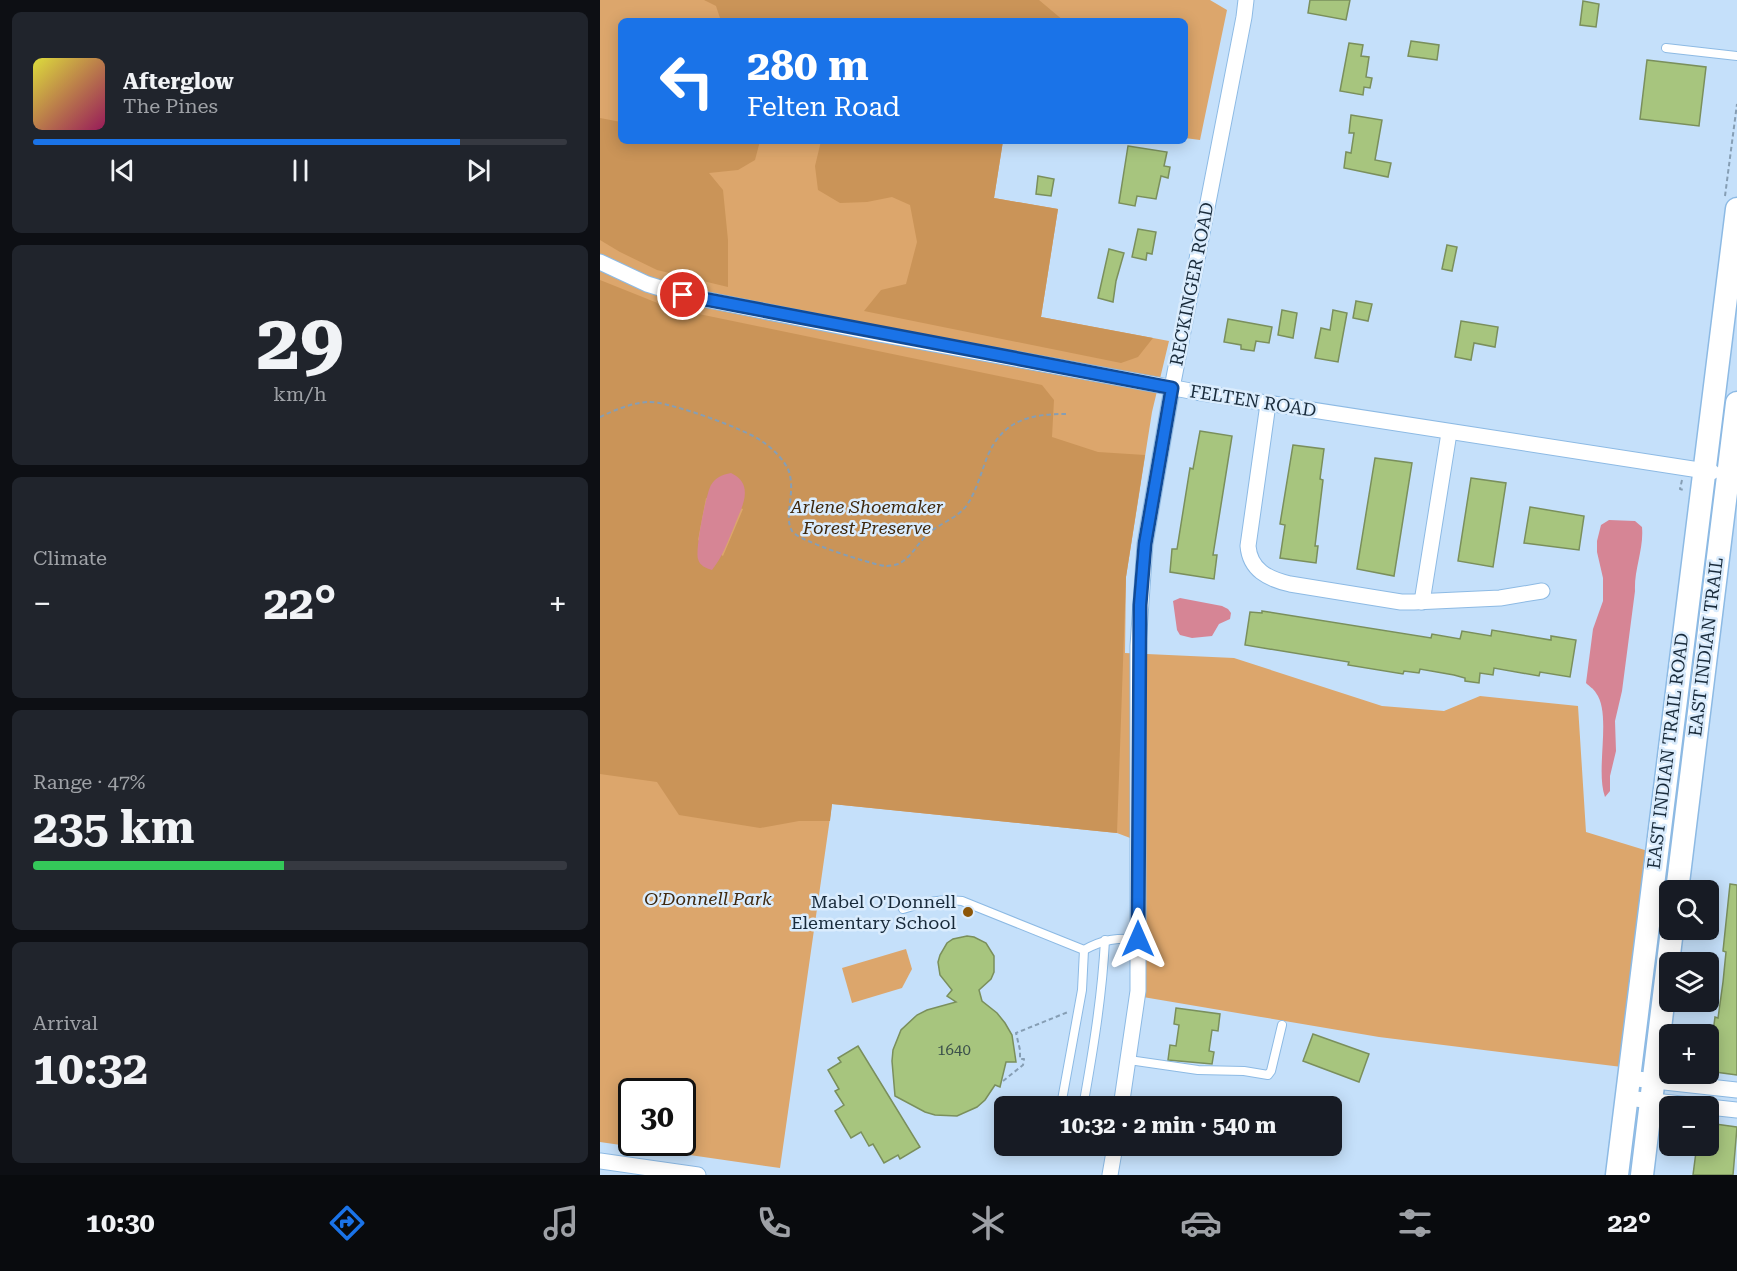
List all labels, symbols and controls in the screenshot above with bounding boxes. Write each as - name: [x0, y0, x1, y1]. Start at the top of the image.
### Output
- text: 280 m: [747, 41, 869, 90]
- icon: left: [648, 42, 726, 120]
- text: Afterglow: [123, 69, 234, 94]
- text: Felten Road: [747, 91, 900, 123]
- text: The Pines: [123, 94, 218, 118]
- icon: previous: [106, 154, 139, 187]
- icon: pause: [284, 154, 317, 187]
- icon: next: [462, 154, 495, 187]
- street label: RECKINGER ROAD: [1165, 200, 1218, 368]
- pin: [657, 269, 708, 320]
- icon: arrive: [666, 278, 699, 311]
- text: 29: [256, 297, 344, 388]
- street label: FELTEN ROAD: [1188, 380, 1318, 421]
- text: km/h: [273, 382, 327, 406]
- park label: Arlene Shoemaker Forest Preserve: [790, 496, 944, 538]
- text: Climate: [33, 546, 107, 570]
- street label: EAST INDIAN TRAIL: [1684, 556, 1727, 738]
- text: 22°: [264, 577, 336, 630]
- text: −: [33, 584, 51, 623]
- text: +: [549, 584, 567, 623]
- street label: EAST INDIAN TRAIL ROAD: [1643, 631, 1692, 870]
- text: Range · 47%: [33, 770, 145, 794]
- text: 235 km: [33, 801, 194, 854]
- map controls: [1659, 880, 1719, 1156]
- button: search: [1659, 880, 1719, 940]
- park label: O'Donnell Park: [644, 888, 772, 909]
- place label: Mabel O'Donnell Elementary School: [791, 891, 956, 933]
- marker: Mabel O'Donnell Elementary School: [961, 905, 975, 919]
- position arrow: [1106, 907, 1170, 971]
- button: layers: [1659, 952, 1719, 1012]
- text: Arrival: [33, 1011, 98, 1035]
- button: +: [1659, 1024, 1719, 1084]
- house number: 1640: [937, 1041, 971, 1059]
- text: 10:32: [33, 1042, 148, 1095]
- speed limit sign: 30: [618, 1078, 696, 1156]
- button: −: [1659, 1096, 1719, 1156]
- text: 10:32 · 2 min · 540 m: [1059, 1113, 1277, 1138]
- icon: directions: [326, 1202, 368, 1244]
- icon: music: [540, 1202, 582, 1244]
- icon: phone: [753, 1202, 795, 1244]
- icon: climate: [967, 1202, 1009, 1244]
- icon: car: [1180, 1202, 1222, 1244]
- icon: filters: [1394, 1202, 1436, 1244]
- text: 10:30: [86, 1207, 155, 1239]
- text: 22°: [1608, 1207, 1651, 1239]

